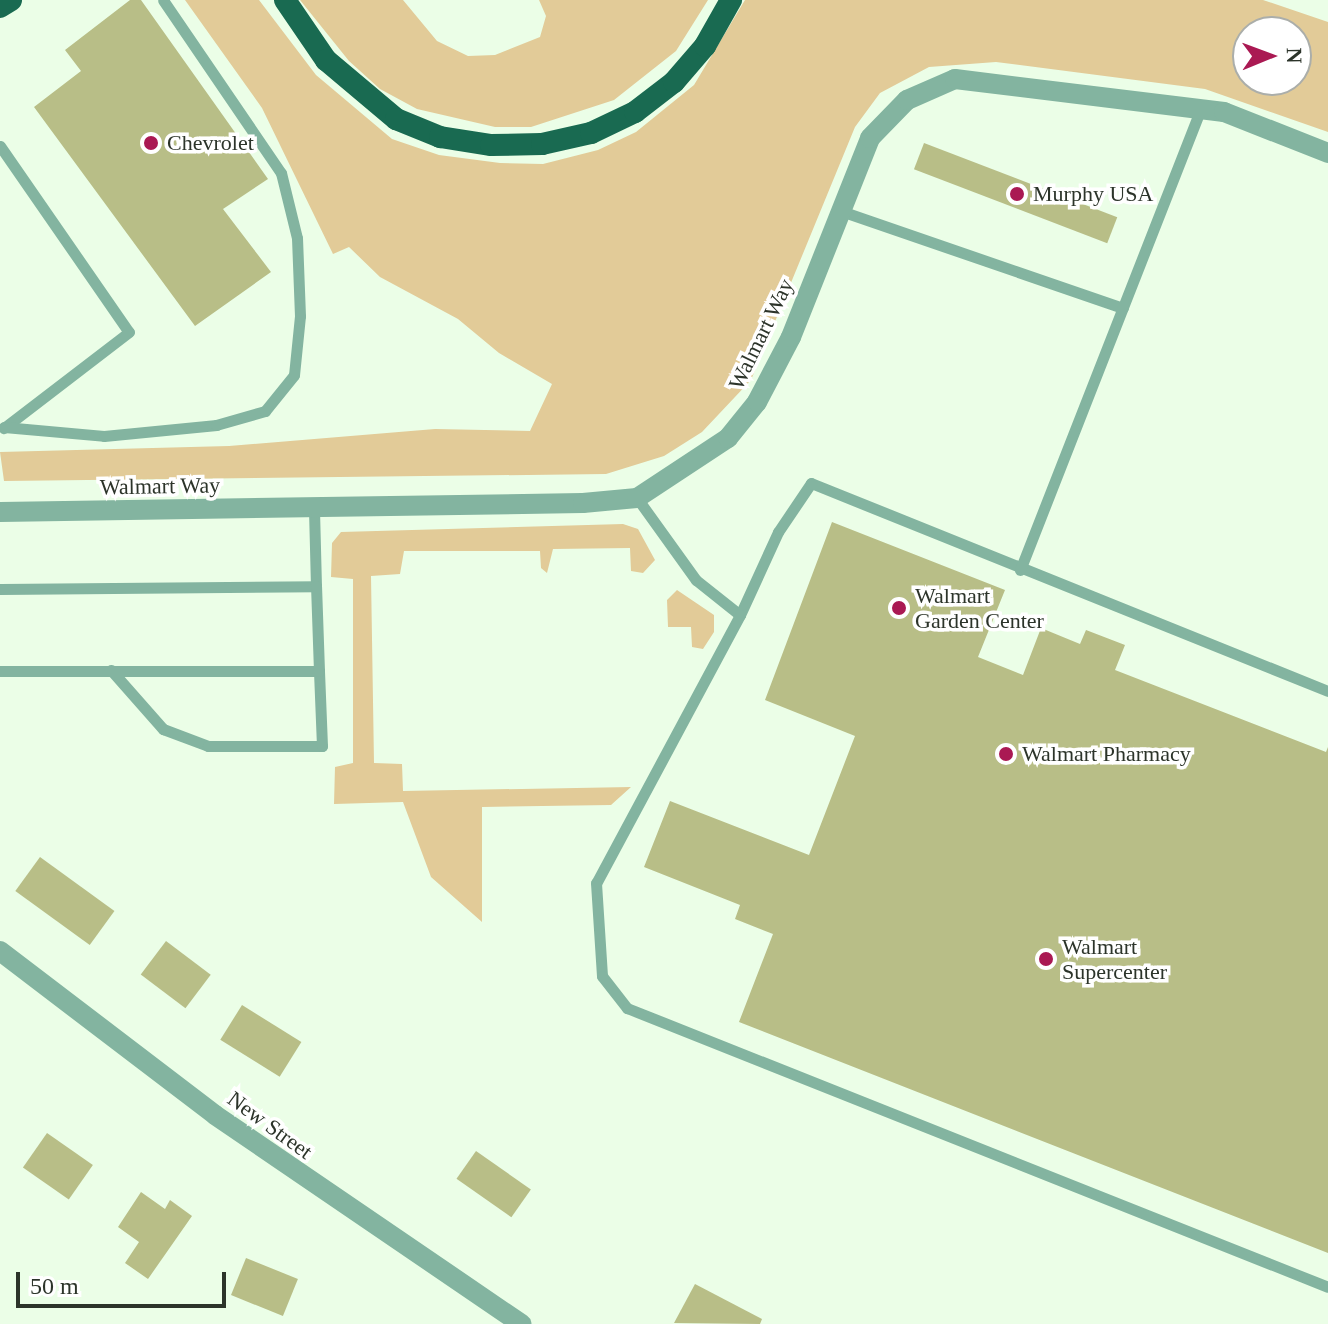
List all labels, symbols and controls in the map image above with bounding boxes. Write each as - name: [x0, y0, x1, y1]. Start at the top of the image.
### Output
- north arrow: [1232, 16, 1312, 96]
- text: N: [1282, 47, 1307, 64]
- place label: Chevrolet: [167, 130, 254, 156]
- marker: Chevrolet: [142, 134, 160, 152]
- place label: Murphy USA: [1033, 181, 1153, 207]
- marker: Murphy USA: [1008, 185, 1026, 203]
- street label: Walmart Way: [723, 274, 799, 394]
- street label: Walmart Way: [100, 472, 220, 500]
- place label: Walmart Garden Center: [915, 582, 1044, 634]
- marker: Walmart Garden Center: [890, 599, 908, 617]
- place label: Walmart Pharmacy: [1022, 741, 1191, 767]
- marker: Walmart Pharmacy: [997, 745, 1015, 763]
- place label: Walmart Supercenter: [1062, 933, 1167, 984]
- marker: Walmart Supercenter: [1037, 950, 1055, 968]
- street label: New Street: [222, 1085, 318, 1165]
- scale bar: [20, 1256, 230, 1306]
- text: 50 m: [30, 1273, 79, 1299]

